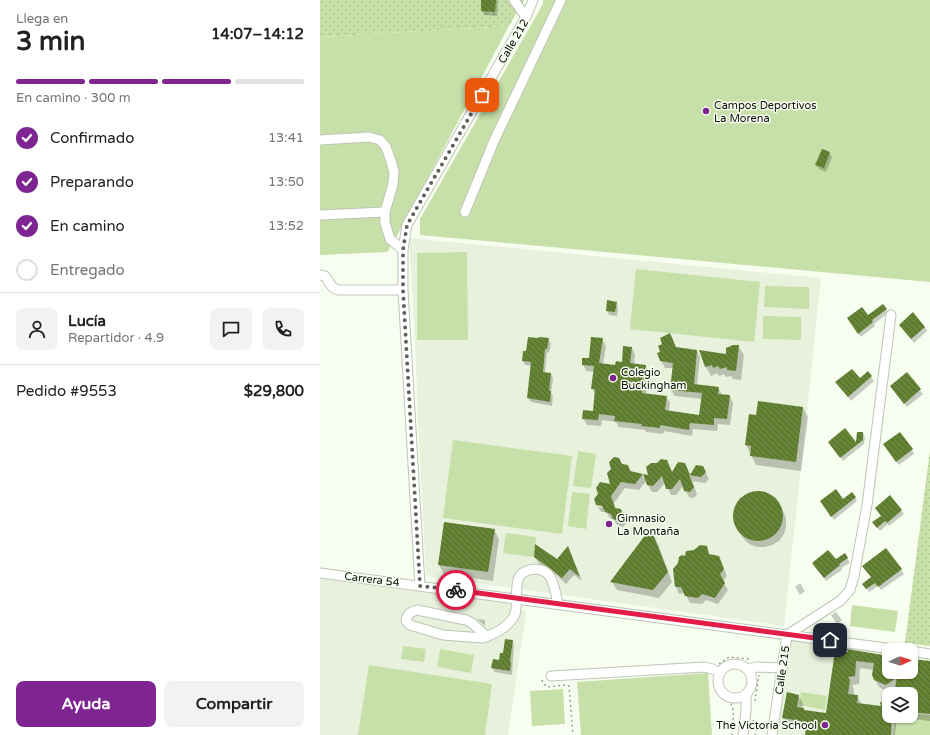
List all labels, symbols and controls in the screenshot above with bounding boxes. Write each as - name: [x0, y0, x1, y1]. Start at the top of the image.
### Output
- text: Llega en: [16, 11, 68, 27]
- street label: Calle 212: [496, 17, 531, 66]
- text: 14:07–14:12: [211, 25, 304, 43]
- text: 3 min: [16, 26, 85, 57]
- pin: [465, 78, 499, 112]
- icon: bag: [471, 84, 493, 106]
- text: En camino · 300 m: [16, 90, 131, 106]
- place label: Campos Deportivos La Morena: [714, 99, 816, 125]
- marker: Campos Deportivos La Morena: [701, 106, 711, 116]
- icon: check: [16, 127, 38, 149]
- text: Confirmado: [50, 129, 134, 147]
- text: 13:41: [268, 130, 304, 146]
- icon: check: [16, 171, 38, 193]
- text: Preparando: [50, 173, 134, 191]
- text: 13:50: [268, 174, 304, 190]
- icon: check: [16, 215, 38, 237]
- text: En camino: [50, 217, 125, 235]
- text: 13:52: [268, 218, 304, 234]
- text: Entregado: [50, 261, 125, 279]
- button: person: [16, 308, 58, 350]
- button: chat: [210, 308, 252, 350]
- button: phone: [262, 308, 304, 350]
- text: Lucía: [68, 312, 106, 330]
- text: Repartidor · 4.9: [68, 330, 164, 346]
- place label: Colegio Buckingham: [621, 366, 686, 392]
- marker: Colegio Buckingham: [608, 373, 618, 383]
- text: Pedido #9553: [16, 382, 117, 400]
- text: $29,800: [244, 382, 304, 400]
- place label: Gimnasio La Montaña: [617, 512, 679, 538]
- marker: Gimnasio La Montaña: [604, 519, 614, 529]
- street label: Carrera 54: [344, 570, 400, 589]
- courier: [436, 570, 476, 610]
- icon: bike: [445, 579, 467, 601]
- pin: [813, 623, 847, 657]
- icon: home: [819, 629, 841, 651]
- north arrow: [882, 643, 918, 679]
- map controls: [882, 643, 918, 723]
- street label: Calle 215: [773, 645, 792, 695]
- button: Ayuda: [16, 681, 156, 727]
- button: Compartir: [164, 681, 304, 727]
- button: layers: [882, 687, 918, 723]
- place label: The Victoria School: [716, 719, 817, 732]
- marker: The Victoria School: [820, 720, 830, 730]

